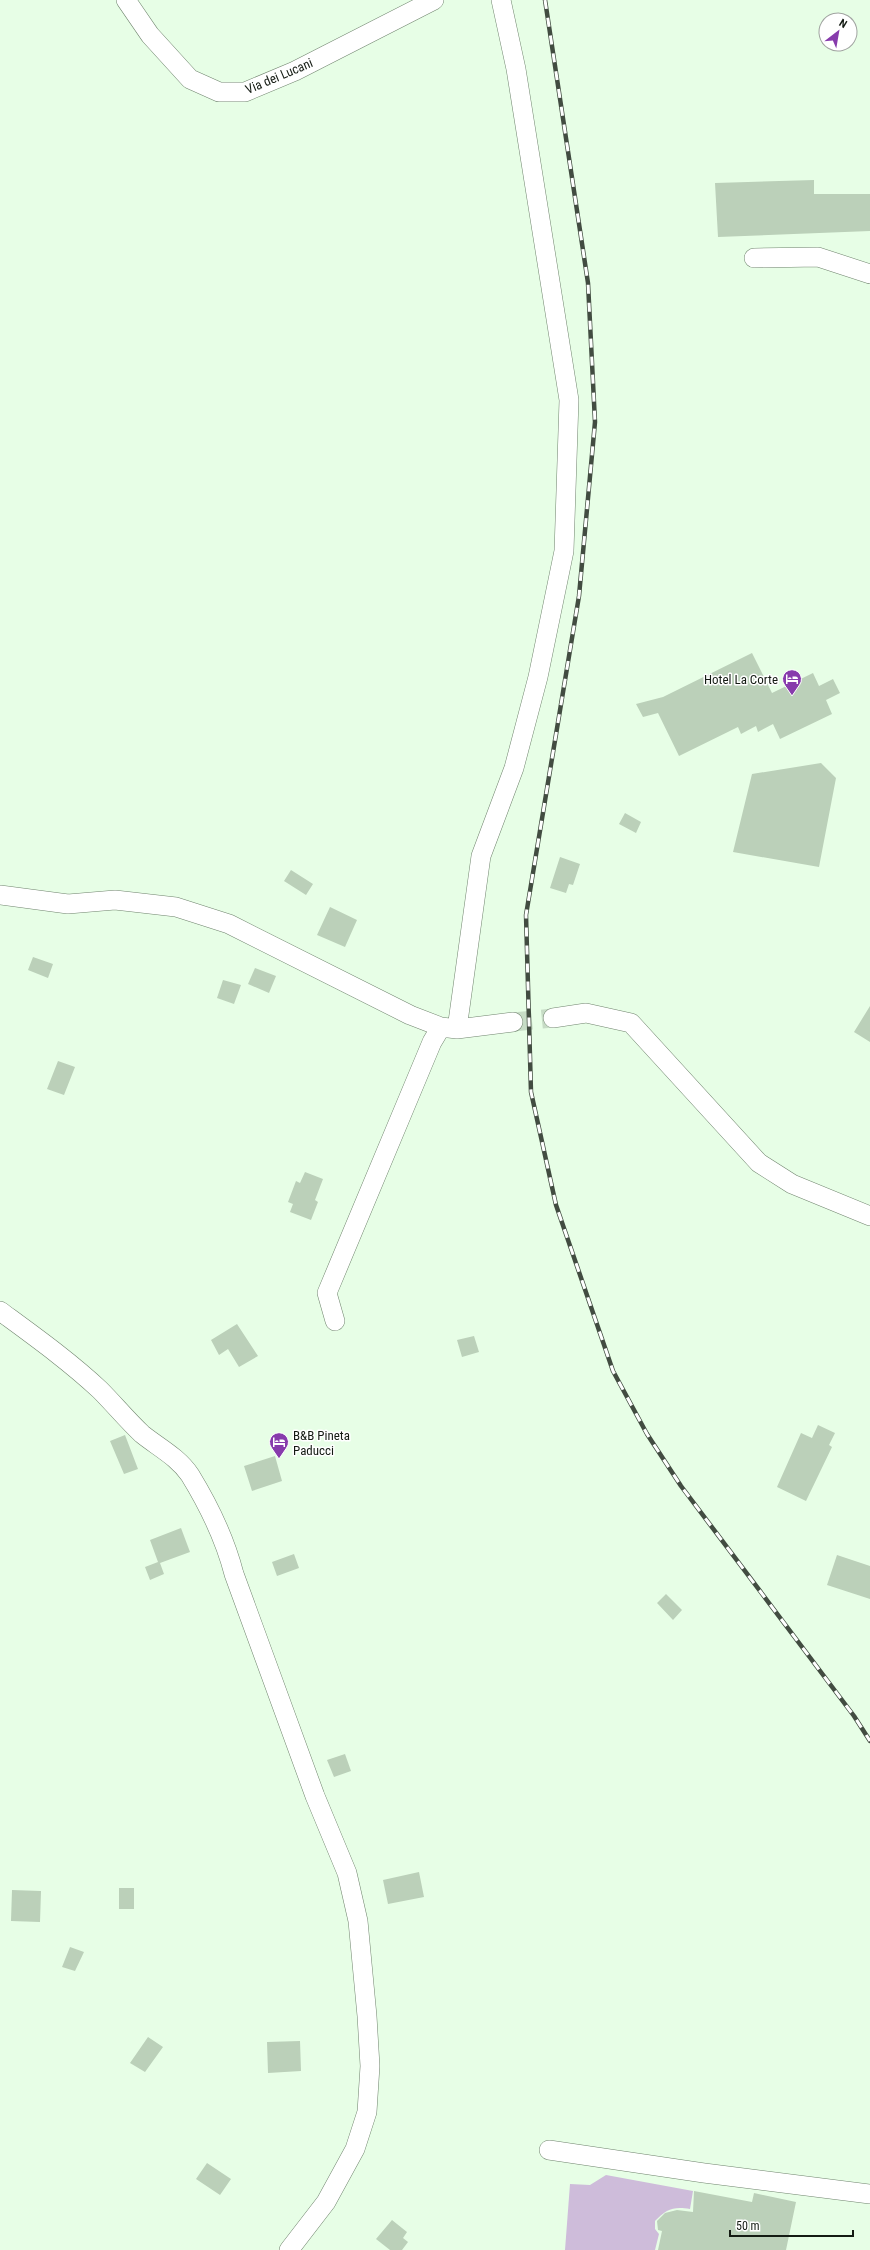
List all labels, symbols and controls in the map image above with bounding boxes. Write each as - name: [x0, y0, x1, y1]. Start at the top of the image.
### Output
- north arrow: [818, 12, 858, 52]
- text: N: [837, 17, 849, 31]
- street label: Via dei Lucani: [243, 55, 315, 97]
- hotel icon: Hotel La Corte: [781, 668, 803, 696]
- place label: Hotel La Corte: [704, 672, 778, 687]
- place label: B&B Pineta Paducci: [293, 1428, 350, 1458]
- hotel icon: B&B Pineta Paducci: [268, 1431, 290, 1459]
- scale bar: [730, 2212, 853, 2238]
- text: 50 m: [736, 2219, 760, 2233]

